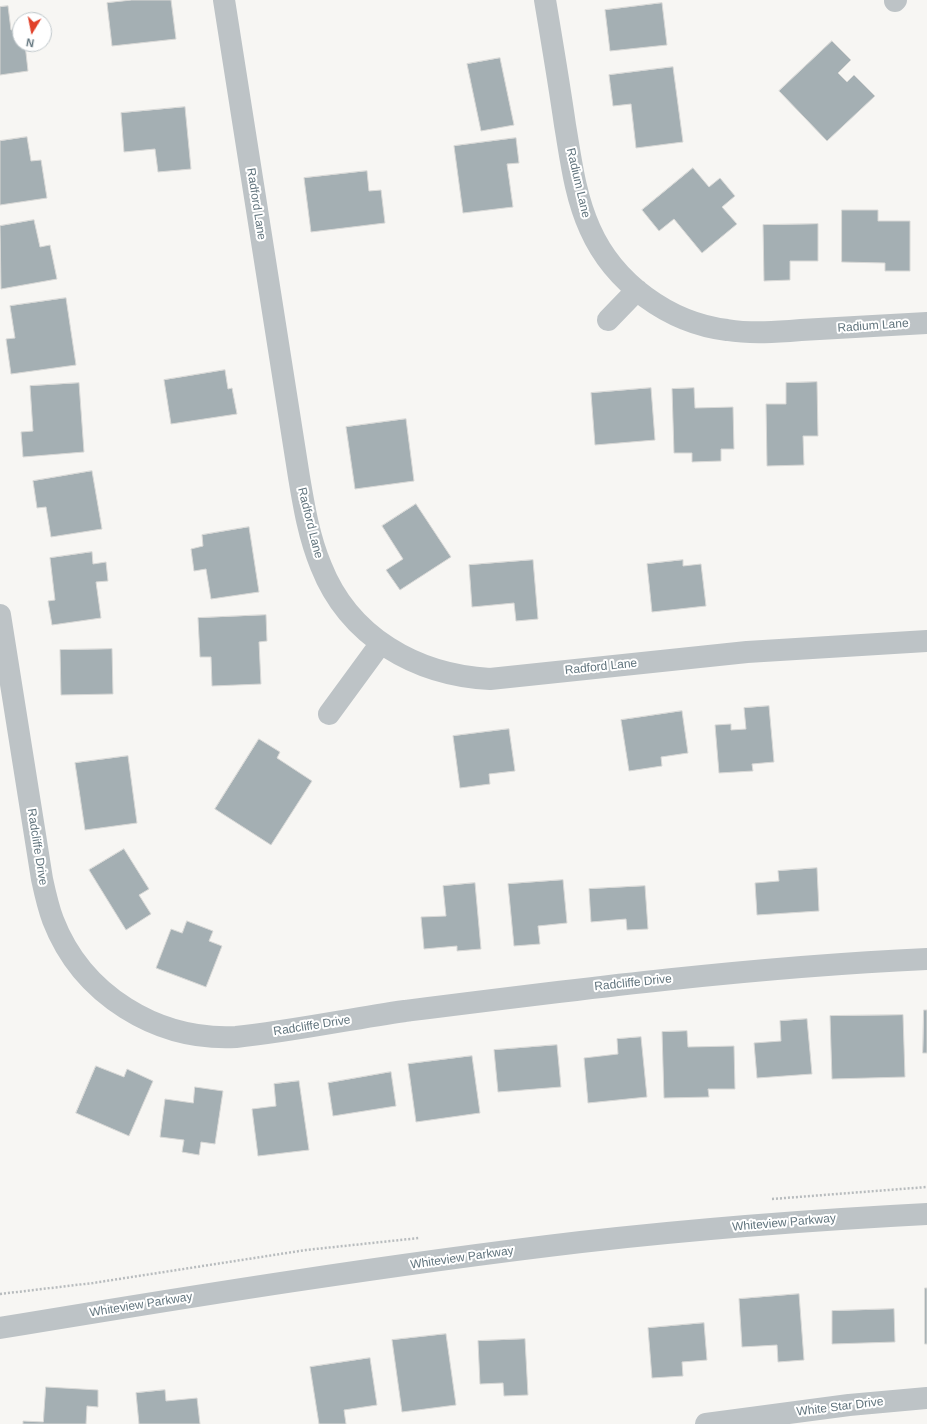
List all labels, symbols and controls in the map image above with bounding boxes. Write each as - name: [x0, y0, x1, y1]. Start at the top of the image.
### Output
- north arrow: [12, 12, 52, 52]
- text: N: [25, 36, 35, 49]
- street label: Radium Lane: [563, 147, 593, 219]
- street label: Radford Lane: [243, 167, 269, 241]
- street label: Radium Lane: [837, 316, 909, 336]
- street label: Radford Lane: [294, 486, 326, 560]
- street label: Radford Lane: [564, 656, 638, 678]
- street label: Radcliffe Drive: [24, 807, 50, 887]
- street label: Radcliffe Drive: [594, 972, 672, 994]
- street label: Radcliffe Drive: [272, 1013, 352, 1039]
- street label: Whiteview Parkway: [732, 1211, 836, 1235]
- street label: Whiteview Parkway: [409, 1244, 515, 1272]
- street label: Whiteview Parkway: [89, 1290, 193, 1320]
- street label: White Star Drive: [796, 1395, 884, 1419]

